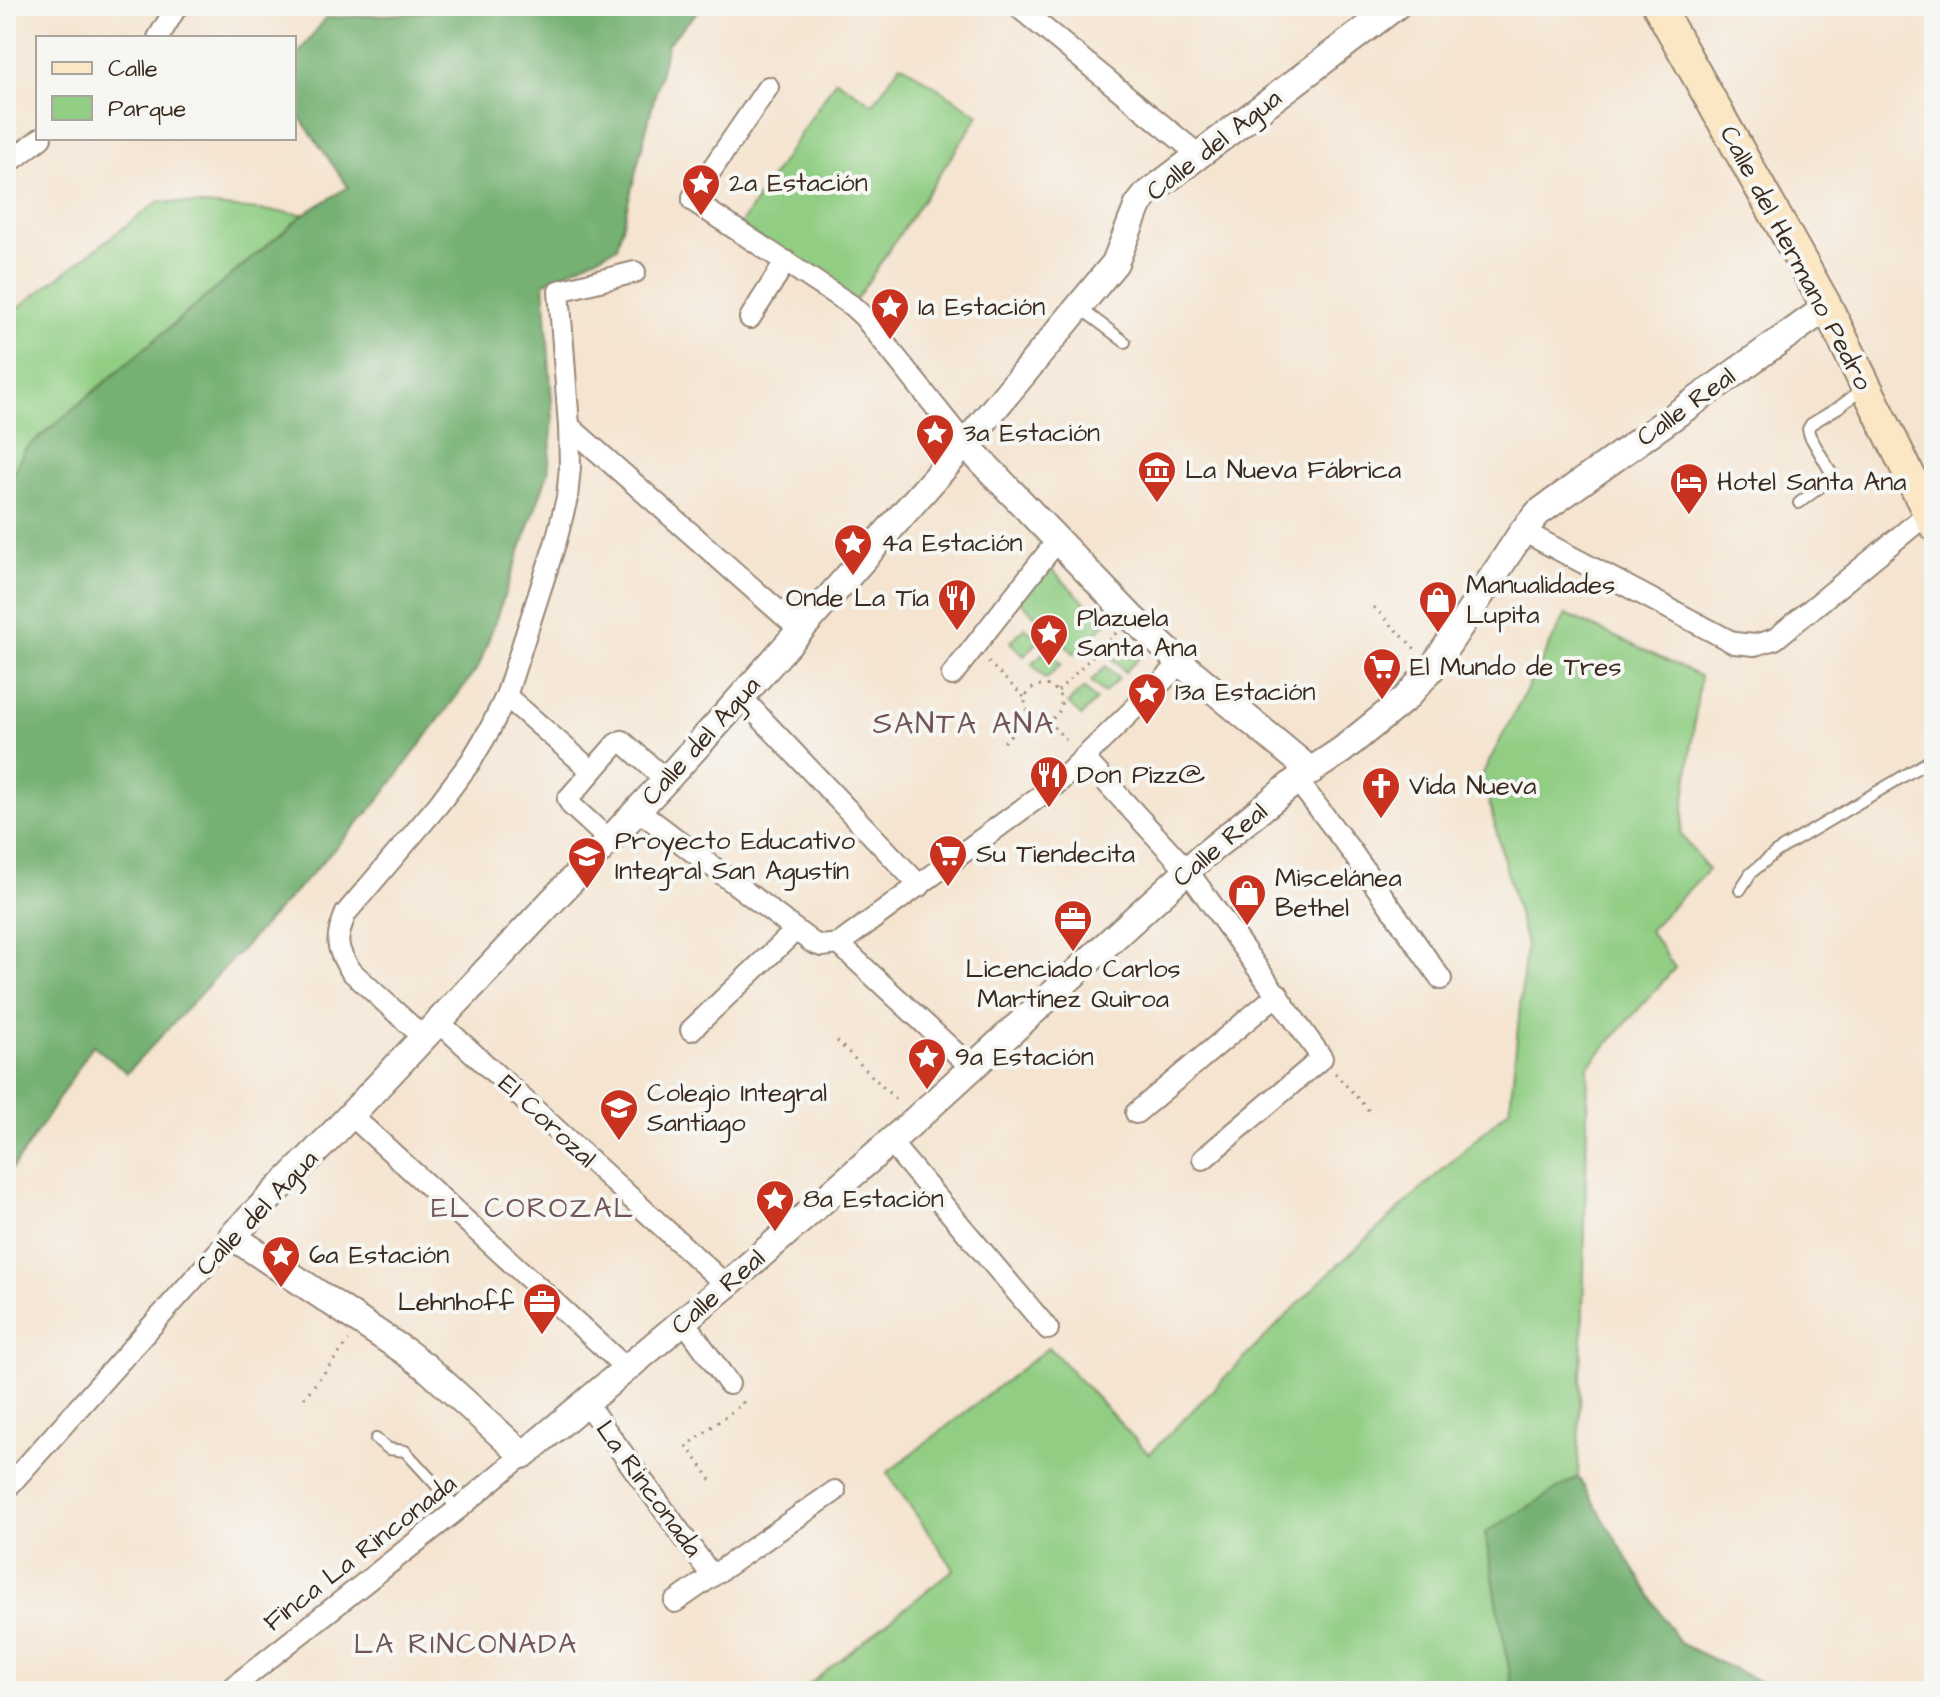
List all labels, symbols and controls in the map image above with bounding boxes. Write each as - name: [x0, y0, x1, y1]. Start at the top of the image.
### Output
- legend: [36, 36, 296, 140]
- text: Calle: [108, 52, 158, 86]
- street label: Calle del Agua: [1139, 81, 1290, 211]
- text: Parque: [108, 92, 186, 126]
- street label: Calle del Hermano Pedro: [1711, 119, 1881, 397]
- place icon: 2a Estación: [680, 162, 722, 217]
- place label: 2a Estación: [729, 165, 868, 201]
- place icon: 1a Estación: [869, 286, 911, 341]
- place label: 1a Estación: [918, 289, 1045, 325]
- street label: Calle Real: [1629, 359, 1743, 455]
- place icon: 3a Estación: [914, 412, 956, 467]
- place label: 3a Estación: [963, 415, 1100, 451]
- museum icon: La Nueva Fábrica: [1136, 449, 1178, 504]
- place label: La Nueva Fábrica: [1185, 452, 1401, 488]
- hotel icon: Hotel Santa Ana: [1668, 461, 1710, 516]
- place label: Hotel Santa Ana: [1717, 464, 1906, 500]
- place icon: 4a Estación: [832, 522, 874, 577]
- place label: 4a Estación: [881, 525, 1023, 561]
- place label: Manualidades Lupita: [1466, 567, 1615, 633]
- restaurant icon: Onde La Tía: [936, 577, 978, 632]
- shop icon: Manualidades Lupita: [1417, 579, 1459, 634]
- place label: Onde La Tía: [786, 580, 929, 616]
- place label: Plazuela Santa Ana: [1077, 600, 1197, 666]
- place icon: Plazuela Santa Ana: [1028, 612, 1070, 667]
- supermarket icon: El Mundo de Tres: [1361, 646, 1403, 701]
- place label: El Mundo de Tres: [1410, 649, 1621, 685]
- street label: Calle del Agua: [633, 669, 770, 815]
- place icon: 13a Estación: [1126, 671, 1168, 726]
- place label: 13a Estación: [1175, 674, 1315, 710]
- district label: SANTA ANA: [873, 703, 1055, 745]
- restaurant icon: Don Pizz@: [1028, 754, 1070, 809]
- place label: Don Pizz@: [1077, 757, 1205, 793]
- church icon: Vida Nueva: [1360, 765, 1402, 820]
- place label: Vida Nueva: [1409, 768, 1537, 804]
- street label: Calle Real: [1165, 795, 1275, 895]
- place label: Proyecto Educativo Integral San Agustín: [615, 823, 855, 891]
- supermarket icon: Su Tiendecita: [927, 833, 969, 888]
- school or university icon: Proyecto Educativo Integral San Agustín: [566, 835, 608, 890]
- place label: Su Tiendecita: [976, 836, 1135, 872]
- place label: Miscelánea Bethel: [1275, 860, 1402, 926]
- shop icon: Miscelánea Bethel: [1226, 872, 1268, 927]
- office icon: Licenciado Carlos Martínez Quiroa: [1052, 898, 1094, 953]
- place label: Licenciado Carlos Martínez Quiroa: [965, 951, 1181, 1017]
- place icon: 9a Estación: [906, 1036, 948, 1091]
- place label: 9a Estación: [955, 1039, 1094, 1075]
- street label: El Corozal: [490, 1066, 604, 1176]
- place label: Colegio Integral Santiago: [647, 1075, 827, 1143]
- school or university icon: Colegio Integral Santiago: [598, 1087, 640, 1142]
- street label: Calle del Agua: [188, 1142, 328, 1285]
- place icon: 8a Estación: [754, 1178, 796, 1233]
- place label: 8a Estación: [803, 1181, 944, 1217]
- district label: EL COROZAL: [431, 1189, 635, 1228]
- place icon: 6a Estación: [260, 1234, 302, 1289]
- place label: 6a Estación: [309, 1237, 449, 1273]
- street label: Calle Real: [663, 1241, 773, 1343]
- office icon: Lehnhoff: [521, 1281, 563, 1336]
- place label: Lehnhoff: [398, 1284, 515, 1320]
- street label: La Rinconada: [587, 1413, 711, 1565]
- street label: Finca La Rinconada: [256, 1466, 464, 1640]
- district label: LA RINCONADA: [354, 1625, 578, 1664]

